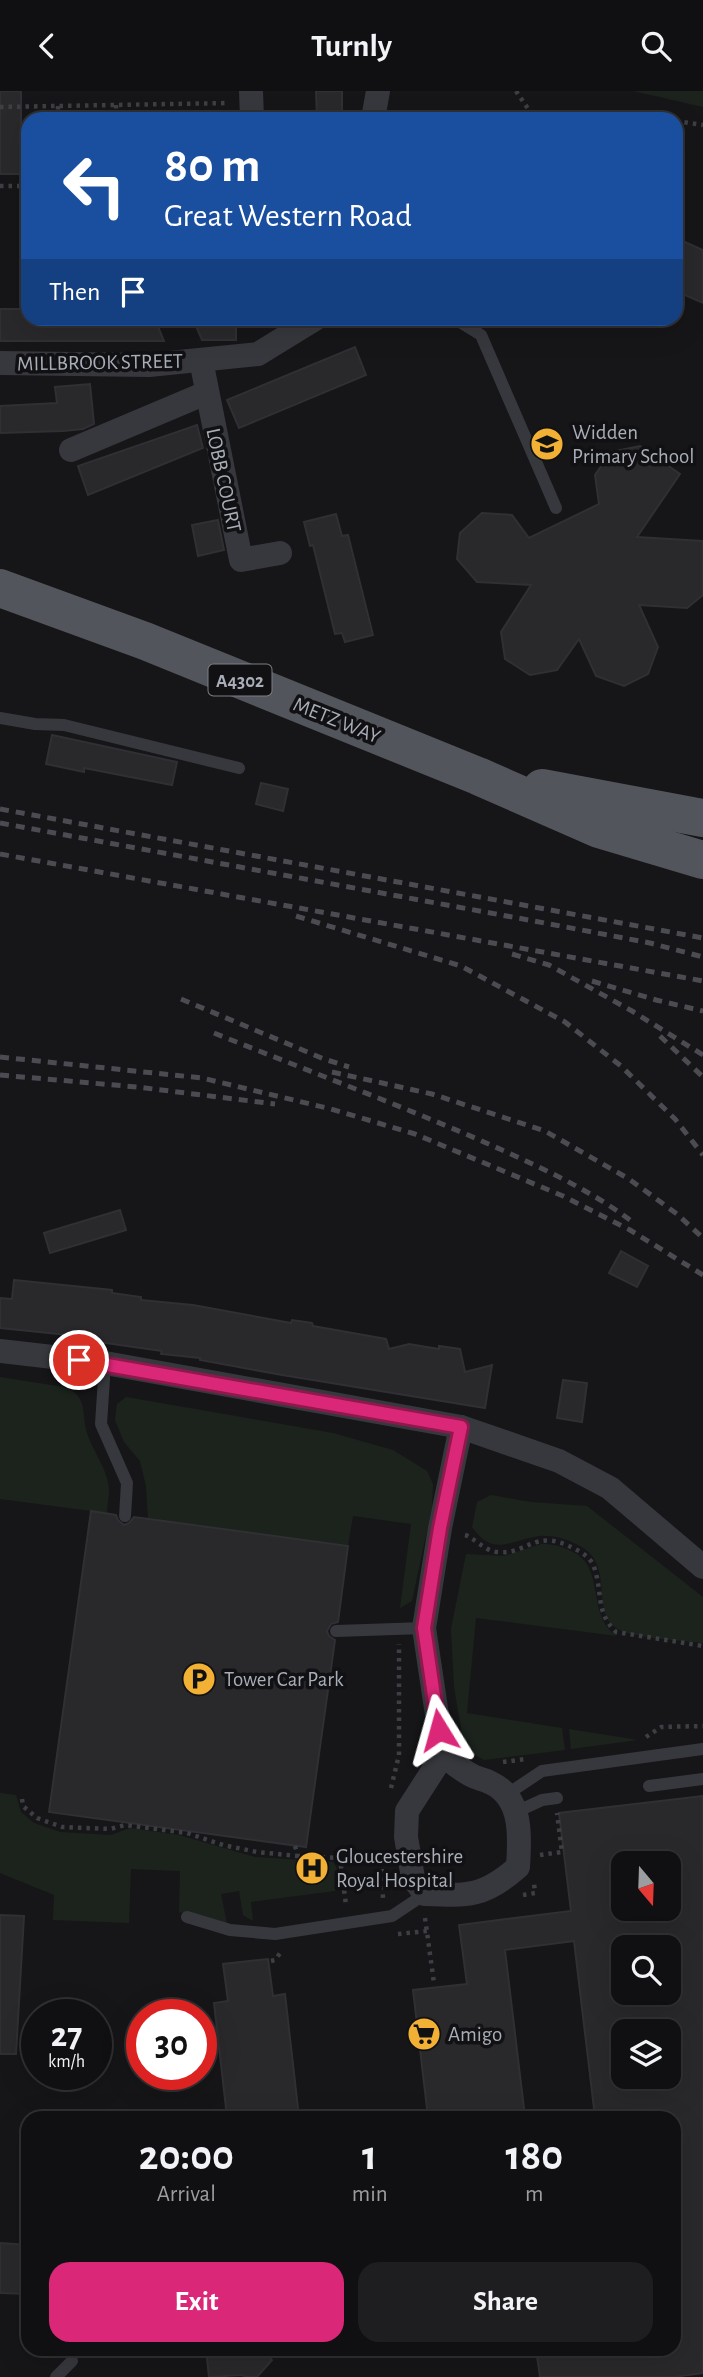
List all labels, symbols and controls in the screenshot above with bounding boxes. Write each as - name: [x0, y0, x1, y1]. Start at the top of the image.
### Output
- icon: back: [28, 27, 66, 65]
- icon: search: [637, 27, 675, 65]
- text: Turnly: [311, 30, 392, 62]
- icon: left: [49, 140, 140, 231]
- text: 80 m: [164, 142, 261, 191]
- text: Great Western Road: [164, 200, 412, 232]
- icon: arrive: [114, 273, 152, 311]
- text: Then: [49, 279, 100, 305]
- street label: MILLBROOK STREET: [17, 351, 183, 374]
- place label: Widden Primary School: [572, 422, 695, 467]
- school or university icon: Widden Primary School: [528, 425, 566, 463]
- street label: LOBB COURT: [202, 426, 245, 534]
- road number: A4302: [208, 665, 272, 695]
- street label: METZ WAY: [290, 693, 383, 747]
- pin: [49, 1330, 109, 1390]
- icon: arrive: [60, 1341, 98, 1379]
- parking icon: Tower Car Park: [180, 1660, 218, 1698]
- place label: Tower Car Park: [224, 1669, 344, 1690]
- position arrow: [402, 1693, 476, 1767]
- place label: Gloucestershire Royal Hospital: [336, 1846, 463, 1891]
- hospital icon: Gloucestershire Royal Hospital: [293, 1849, 331, 1887]
- north arrow: [611, 1851, 681, 1921]
- map controls: [611, 1851, 681, 2089]
- button: search: [611, 1935, 681, 2005]
- speed limit sign: 30: [126, 1999, 217, 2090]
- supermarket icon: Amigo: [405, 2015, 443, 2053]
- text: 27: [51, 2018, 82, 2053]
- button: layers: [611, 2019, 681, 2089]
- place label: Amigo: [448, 2024, 502, 2045]
- text: km/h: [48, 2053, 85, 2071]
- text: 20:00: [139, 2135, 234, 2177]
- text: 1: [362, 2135, 377, 2177]
- text: 180: [505, 2135, 563, 2177]
- text: Arrival: [157, 2183, 216, 2206]
- text: min: [352, 2183, 388, 2206]
- text: m: [525, 2183, 543, 2206]
- button: Exit: [49, 2262, 344, 2342]
- button: Share: [358, 2262, 653, 2342]

